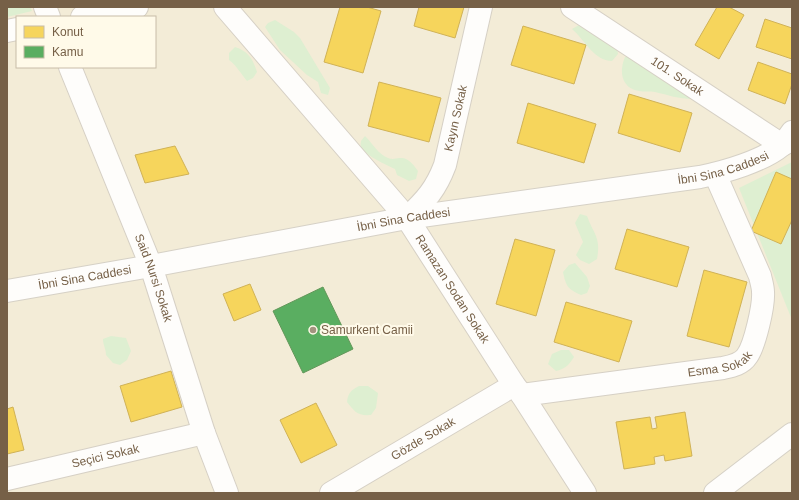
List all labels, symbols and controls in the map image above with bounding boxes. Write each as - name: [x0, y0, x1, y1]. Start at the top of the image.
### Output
- legend: [16, 16, 156, 68]
- text: Konut: [52, 25, 84, 39]
- text: Kamu: [52, 45, 83, 59]
- street label: 101. Sokak: [648, 54, 707, 99]
- street label: Kayın Sokak: [441, 83, 470, 153]
- street label: İbni Sina Caddesi: [677, 148, 771, 187]
- street label: İbni Sina Caddesi: [356, 205, 451, 234]
- street label: Said Nursi Sokak: [132, 232, 176, 325]
- street label: Ramazan Sodan Sokak: [413, 232, 493, 347]
- street label: İbni Sina Caddesi: [37, 263, 132, 292]
- place label: Samurkent Camii: [321, 323, 413, 337]
- marker: Samurkent Camii: [308, 325, 318, 335]
- street label: Esma Sokak: [687, 348, 756, 380]
- street label: Gözde Sokak: [389, 414, 459, 463]
- street label: Seçici Sokak: [70, 441, 141, 471]

